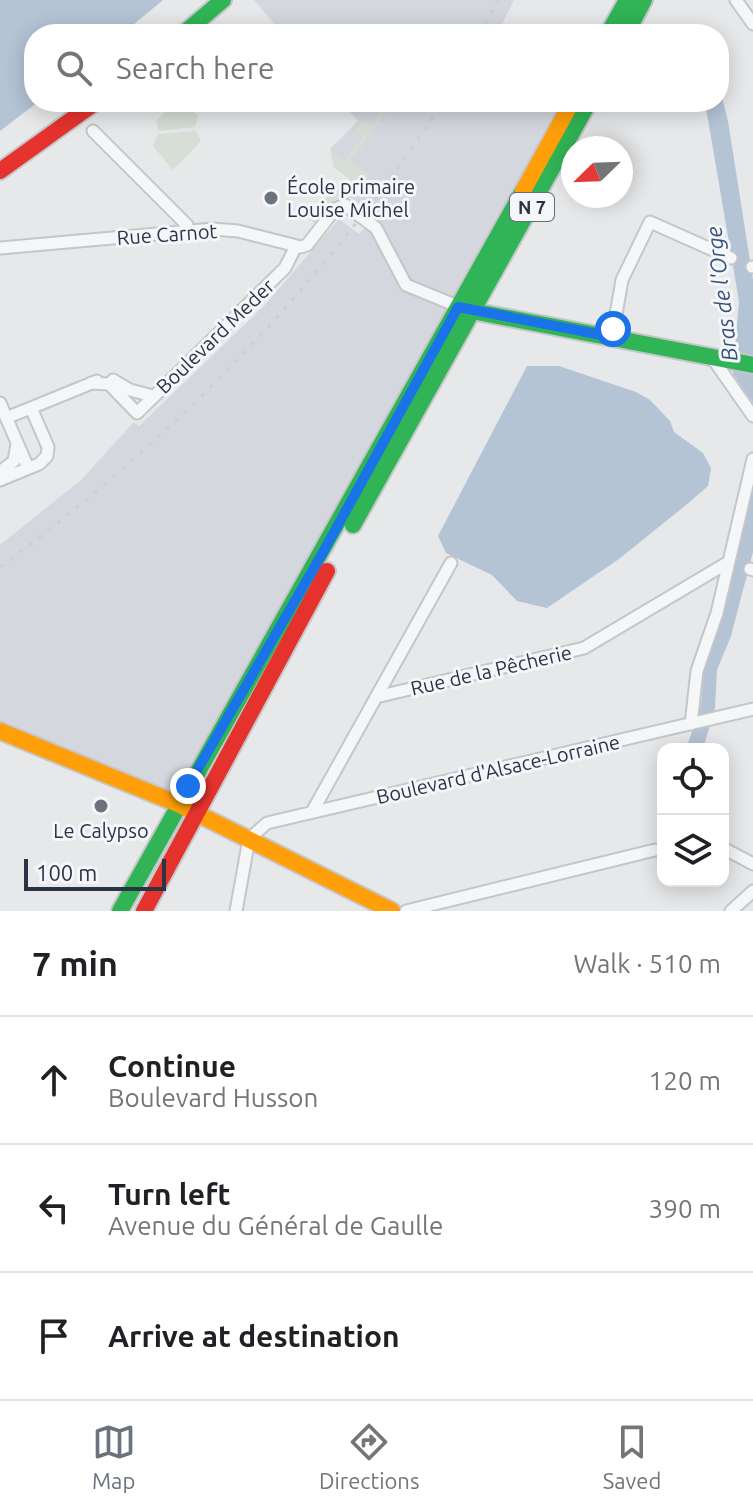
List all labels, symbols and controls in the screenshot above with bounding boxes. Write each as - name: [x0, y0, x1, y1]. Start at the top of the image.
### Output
- search box: [24, 24, 729, 112]
- icon: search: [52, 46, 96, 90]
- text: Search here: [116, 51, 275, 85]
- north arrow: [561, 136, 633, 208]
- place label: École primaire Louise Michel: [287, 175, 415, 221]
- marker: École primaire Louise Michel: [262, 189, 280, 207]
- road number: N 7: [510, 193, 554, 221]
- street label: Rue Carnot: [116, 219, 218, 249]
- water label: Bras de l'Orge: [700, 225, 742, 363]
- street label: Boulevard Meder: [151, 274, 279, 398]
- route start: [595, 311, 631, 347]
- street label: Rue de la Pêcherie: [408, 640, 574, 700]
- street label: Boulevard d'Alsace-Lorraine: [374, 730, 622, 808]
- map controls: [657, 743, 729, 887]
- button: locate: [657, 743, 729, 815]
- route end: [170, 768, 206, 804]
- marker: Le Calypso: [92, 797, 110, 815]
- button: layers: [657, 815, 729, 887]
- place label: Le Calypso: [53, 819, 149, 842]
- scale bar: [24, 855, 166, 891]
- text: 100 m: [36, 860, 97, 885]
- text: 7 min: [32, 944, 118, 982]
- text: Walk · 510 m: [573, 949, 721, 978]
- text: Continue: [108, 1049, 236, 1083]
- icon: ahead: [32, 1058, 76, 1102]
- text: 120 m: [649, 1066, 721, 1095]
- text: Boulevard Husson: [108, 1083, 318, 1112]
- text: Turn left: [108, 1177, 230, 1211]
- icon: left: [32, 1186, 76, 1230]
- text: 390 m: [649, 1194, 721, 1223]
- text: Avenue du Général de Gaulle: [108, 1211, 443, 1240]
- icon: arrive: [32, 1314, 76, 1358]
- text: Arrive at destination: [108, 1319, 400, 1353]
- tab: Map: [92, 1420, 136, 1493]
- tab: Directions: [319, 1420, 419, 1493]
- tab: Saved: [603, 1420, 661, 1493]

